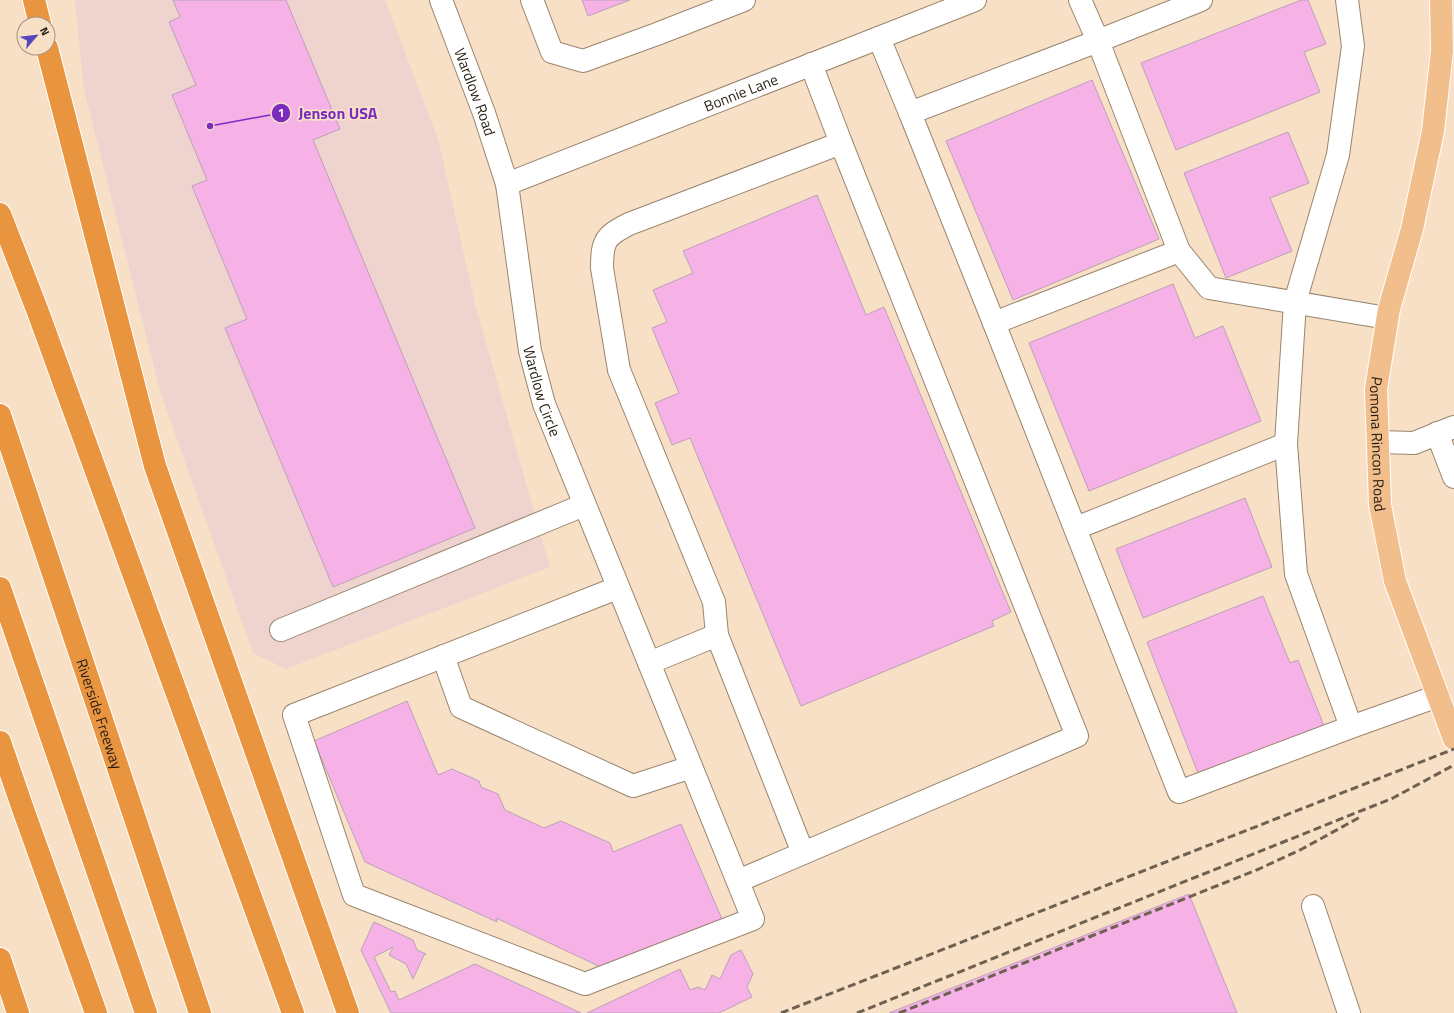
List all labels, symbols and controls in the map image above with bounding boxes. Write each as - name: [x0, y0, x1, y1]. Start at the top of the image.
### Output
- north arrow: [16, 16, 56, 56]
- text: N: [36, 24, 54, 38]
- street label: Wardlow Road: [449, 44, 502, 139]
- street label: Bonnie Lane: [700, 67, 781, 117]
- callout: Jenson USA: [271, 99, 386, 127]
- text: Jenson USA: [299, 101, 378, 125]
- text: 1: [278, 103, 284, 122]
- street label: Wardlow Circle: [518, 343, 567, 440]
- street label: Pomona Rincon Road: [1364, 375, 1393, 513]
- street label: Riverside Freeway: [71, 655, 129, 772]

